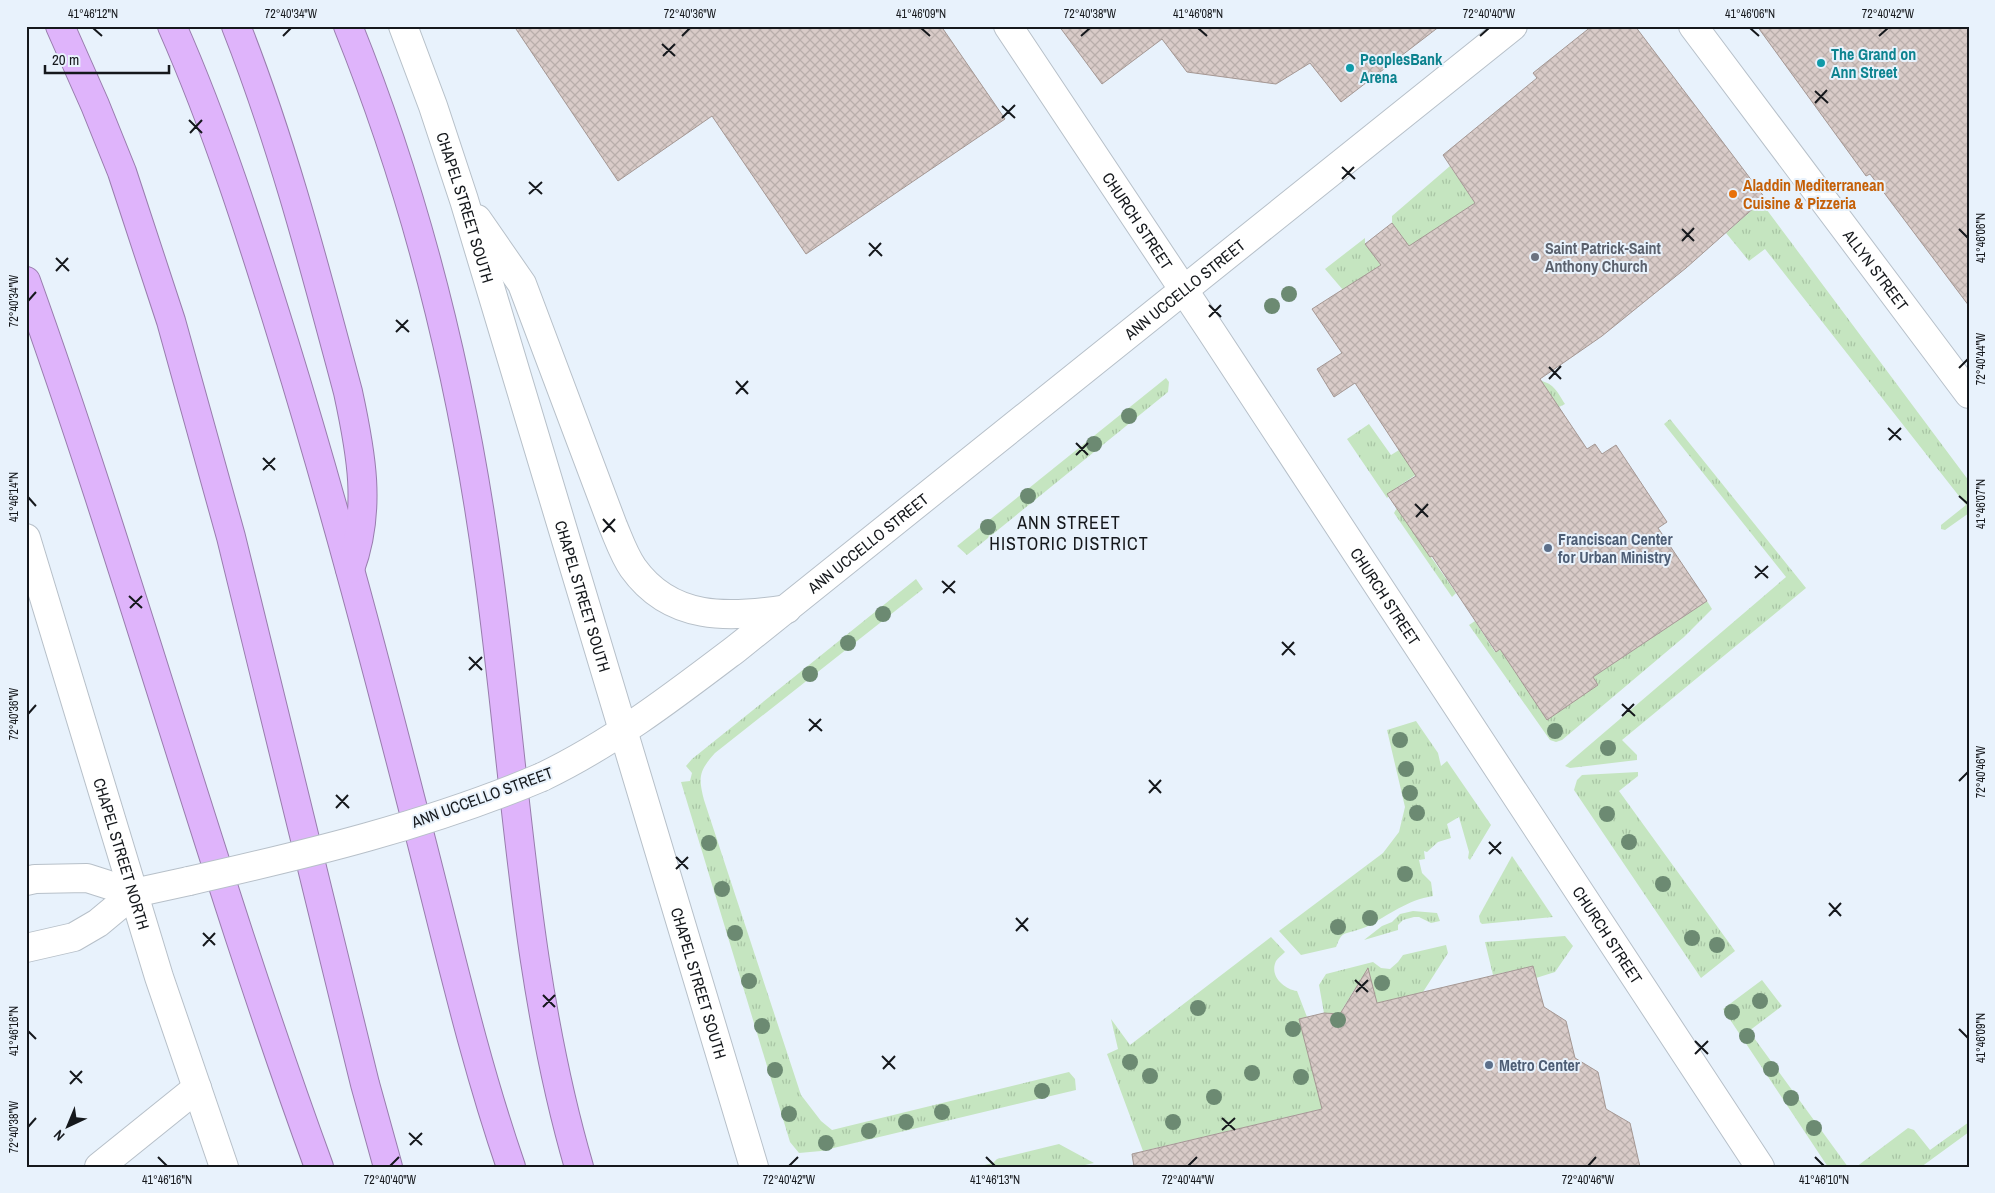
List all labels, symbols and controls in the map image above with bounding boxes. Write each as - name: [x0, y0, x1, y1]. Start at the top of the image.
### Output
- text: 41°46'12"N: [68, 6, 118, 22]
- text: 72°40'34"W: [265, 6, 318, 22]
- text: 72°40'36"W: [664, 6, 717, 22]
- text: 41°46'09"N: [896, 6, 946, 22]
- text: 72°40'38"W: [1064, 6, 1117, 22]
- text: 41°46'08"N: [1173, 6, 1223, 22]
- text: 72°40'40"W: [1463, 6, 1516, 22]
- text: 41°46'06"N: [1725, 6, 1775, 22]
- text: 72°40'42"W: [1862, 6, 1915, 22]
- scale bar: [45, 42, 169, 74]
- place label: The Grand on Ann Street: [1831, 43, 1916, 83]
- place label: PeoplesBank Arena: [1360, 48, 1443, 88]
- text: 20 m: [52, 49, 79, 70]
- marker: The Grand on Ann Street: [1815, 57, 1827, 69]
- marker: PeoplesBank Arena: [1344, 62, 1356, 74]
- street label: CHAPEL STREET SOUTH: [431, 129, 499, 286]
- street label: CHURCH STREET: [1097, 168, 1178, 274]
- place label: Aladdin Mediterranean Cuisine & Pizzeria: [1743, 174, 1884, 214]
- marker: Aladdin Mediterranean Cuisine & Pizzeria: [1727, 188, 1739, 200]
- text: 41°46'06"N: [1973, 213, 1989, 263]
- street label: ALLYN STREET: [1838, 224, 1914, 315]
- street label: ANN UCCELLO STREET: [1119, 234, 1250, 345]
- place label: Saint Patrick-Saint Anthony Church: [1545, 237, 1662, 277]
- marker: Saint Patrick-Saint Anthony Church: [1529, 251, 1541, 263]
- text: 72°40'34"W: [6, 274, 22, 327]
- text: 72°40'44"W: [1973, 332, 1989, 385]
- text: 41°46'14"N: [6, 472, 22, 522]
- text: 41°46'07"N: [1973, 479, 1989, 529]
- street label: ANN UCCELLO STREET: [802, 488, 933, 599]
- district label: ANN STREET HISTORIC DISTRICT: [989, 510, 1149, 556]
- street label: CHAPEL STREET SOUTH: [550, 518, 616, 675]
- place label: Franciscan Center for Urban Ministry: [1558, 528, 1673, 568]
- marker: Franciscan Center for Urban Ministry: [1542, 542, 1554, 554]
- street label: CHURCH STREET: [1345, 543, 1425, 650]
- text: 72°40'36"W: [6, 687, 22, 740]
- text: 72°40'46"W: [1973, 745, 1989, 798]
- street label: ANN UCCELLO STREET: [407, 761, 556, 833]
- street label: CHAPEL STREET NORTH: [88, 775, 155, 932]
- street label: CHURCH STREET: [1568, 882, 1648, 988]
- street label: CHAPEL STREET SOUTH: [666, 905, 732, 1061]
- text: 41°46'16"N: [6, 1006, 22, 1056]
- text: 41°46'09"N: [1973, 1013, 1989, 1063]
- place label: Metro Center: [1499, 1054, 1581, 1076]
- marker: Metro Center: [1483, 1059, 1495, 1071]
- text: 72°40'38"W: [6, 1100, 22, 1153]
- north arrow: [42, 1100, 92, 1150]
- text: N: [50, 1126, 68, 1145]
- text: 41°46'16"N: [142, 1172, 192, 1188]
- text: 72°40'40"W: [364, 1172, 417, 1188]
- text: 72°40'42"W: [763, 1172, 816, 1188]
- text: 41°46'13"N: [970, 1172, 1020, 1188]
- text: 72°40'44"W: [1162, 1172, 1215, 1188]
- text: 72°40'46"W: [1562, 1172, 1615, 1188]
- text: 41°46'10"N: [1799, 1172, 1849, 1188]

